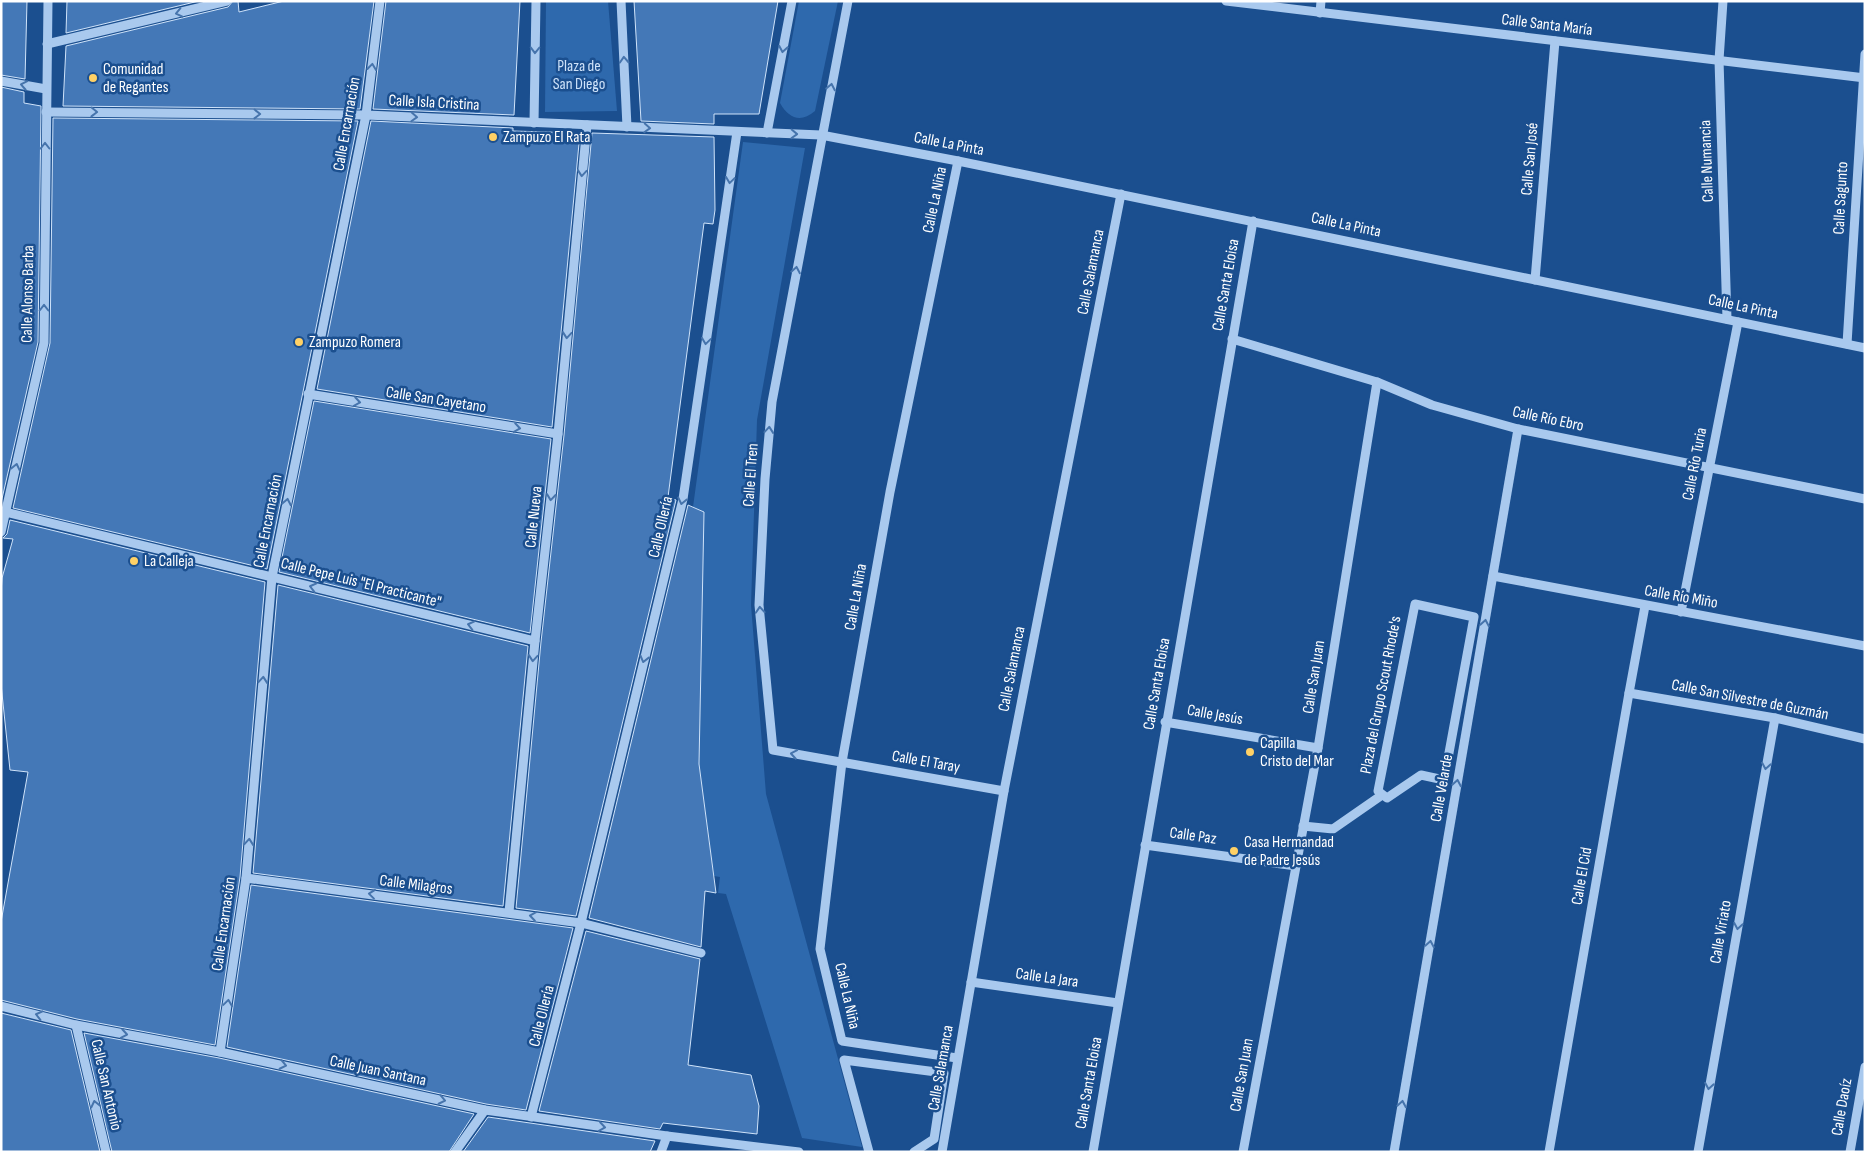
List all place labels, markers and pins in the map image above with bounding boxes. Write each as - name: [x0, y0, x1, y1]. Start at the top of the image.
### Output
- place label: Comunidad de Regantes: [103, 60, 169, 97]
- marker: Comunidad de Regantes: [87, 72, 99, 84]
- place label: Zampuzo El Rata: [503, 128, 590, 147]
- marker: Zampuzo El Rata: [487, 131, 499, 143]
- place label: Zampuzo Romera: [309, 333, 401, 352]
- marker: Zampuzo Romera: [293, 336, 305, 348]
- place label: La Calleja: [144, 552, 194, 571]
- marker: La Calleja: [128, 555, 140, 567]
- place label: Capilla Cristo del Mar: [1260, 734, 1334, 771]
- marker: Capilla Cristo del Mar: [1244, 746, 1256, 758]
- place label: Casa Hermandad de Padre Jesús: [1244, 833, 1334, 870]
- marker: Casa Hermandad de Padre Jesús: [1228, 845, 1240, 857]

